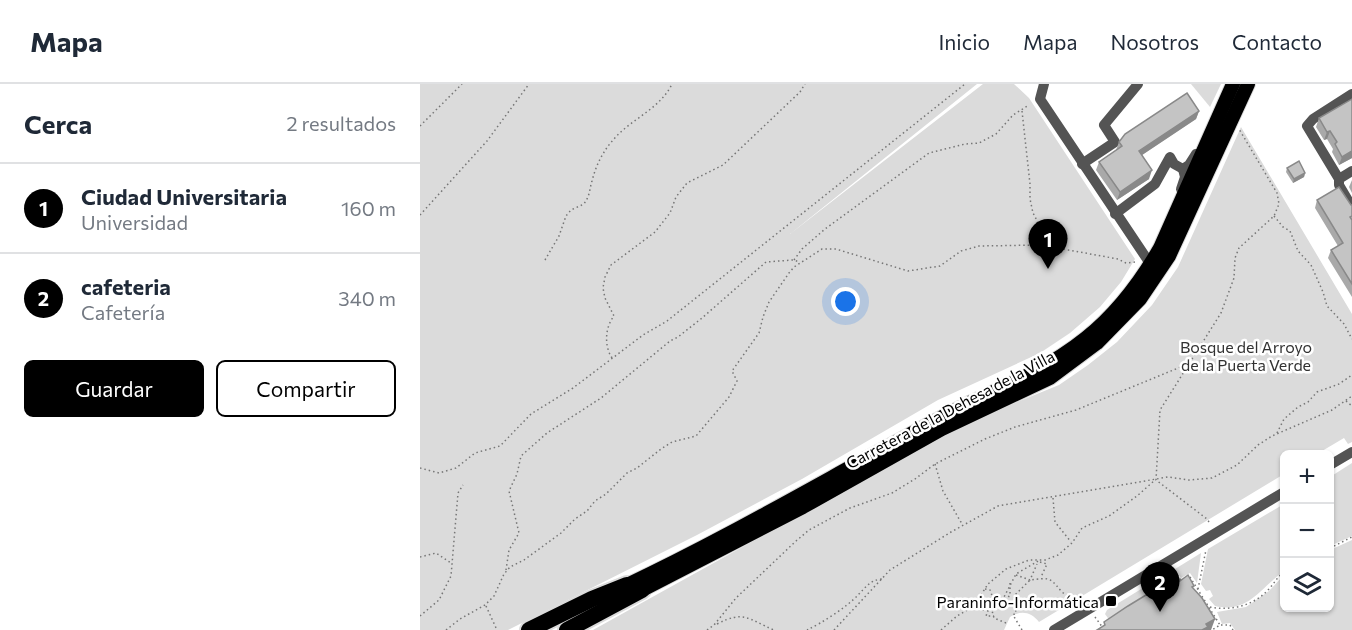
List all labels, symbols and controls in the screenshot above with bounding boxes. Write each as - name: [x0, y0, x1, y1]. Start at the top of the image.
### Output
- text: Mapa: [30, 24, 103, 58]
- text: Inicio: [938, 29, 990, 54]
- text: Mapa: [1023, 29, 1077, 54]
- text: Nosotros: [1110, 29, 1199, 54]
- text: Contacto: [1232, 29, 1322, 54]
- text: Cerca: [24, 108, 92, 139]
- text: 2 resultados: [286, 111, 396, 135]
- text: Ciudad Universitaria: [81, 183, 287, 210]
- text: 1: [39, 196, 48, 220]
- text: 160 m: [341, 196, 396, 220]
- text: Universidad: [81, 210, 188, 234]
- pin: 1: [1028, 220, 1068, 269]
- text: cafeteria: [81, 273, 171, 300]
- text: 2: [38, 286, 49, 310]
- text: 340 m: [338, 286, 396, 310]
- your location: [831, 287, 860, 316]
- text: Cafetería: [81, 300, 165, 324]
- park label: Bosque del Arroyo de la Puerta Verde: [1180, 337, 1312, 374]
- street label: Carretera de la Dehesa de la Villa: [843, 346, 1057, 472]
- button: Guardar: [24, 360, 204, 417]
- button: Compartir: [216, 360, 396, 417]
- map controls: [1280, 450, 1334, 612]
- button: +: [1280, 450, 1334, 504]
- button: −: [1280, 504, 1334, 558]
- button: layers: [1280, 558, 1334, 612]
- pin: 2: [1140, 562, 1180, 612]
- place label: Paraninfo-Informática: [937, 592, 1099, 611]
- marker: Paraninfo-Informática: [1104, 594, 1118, 608]

